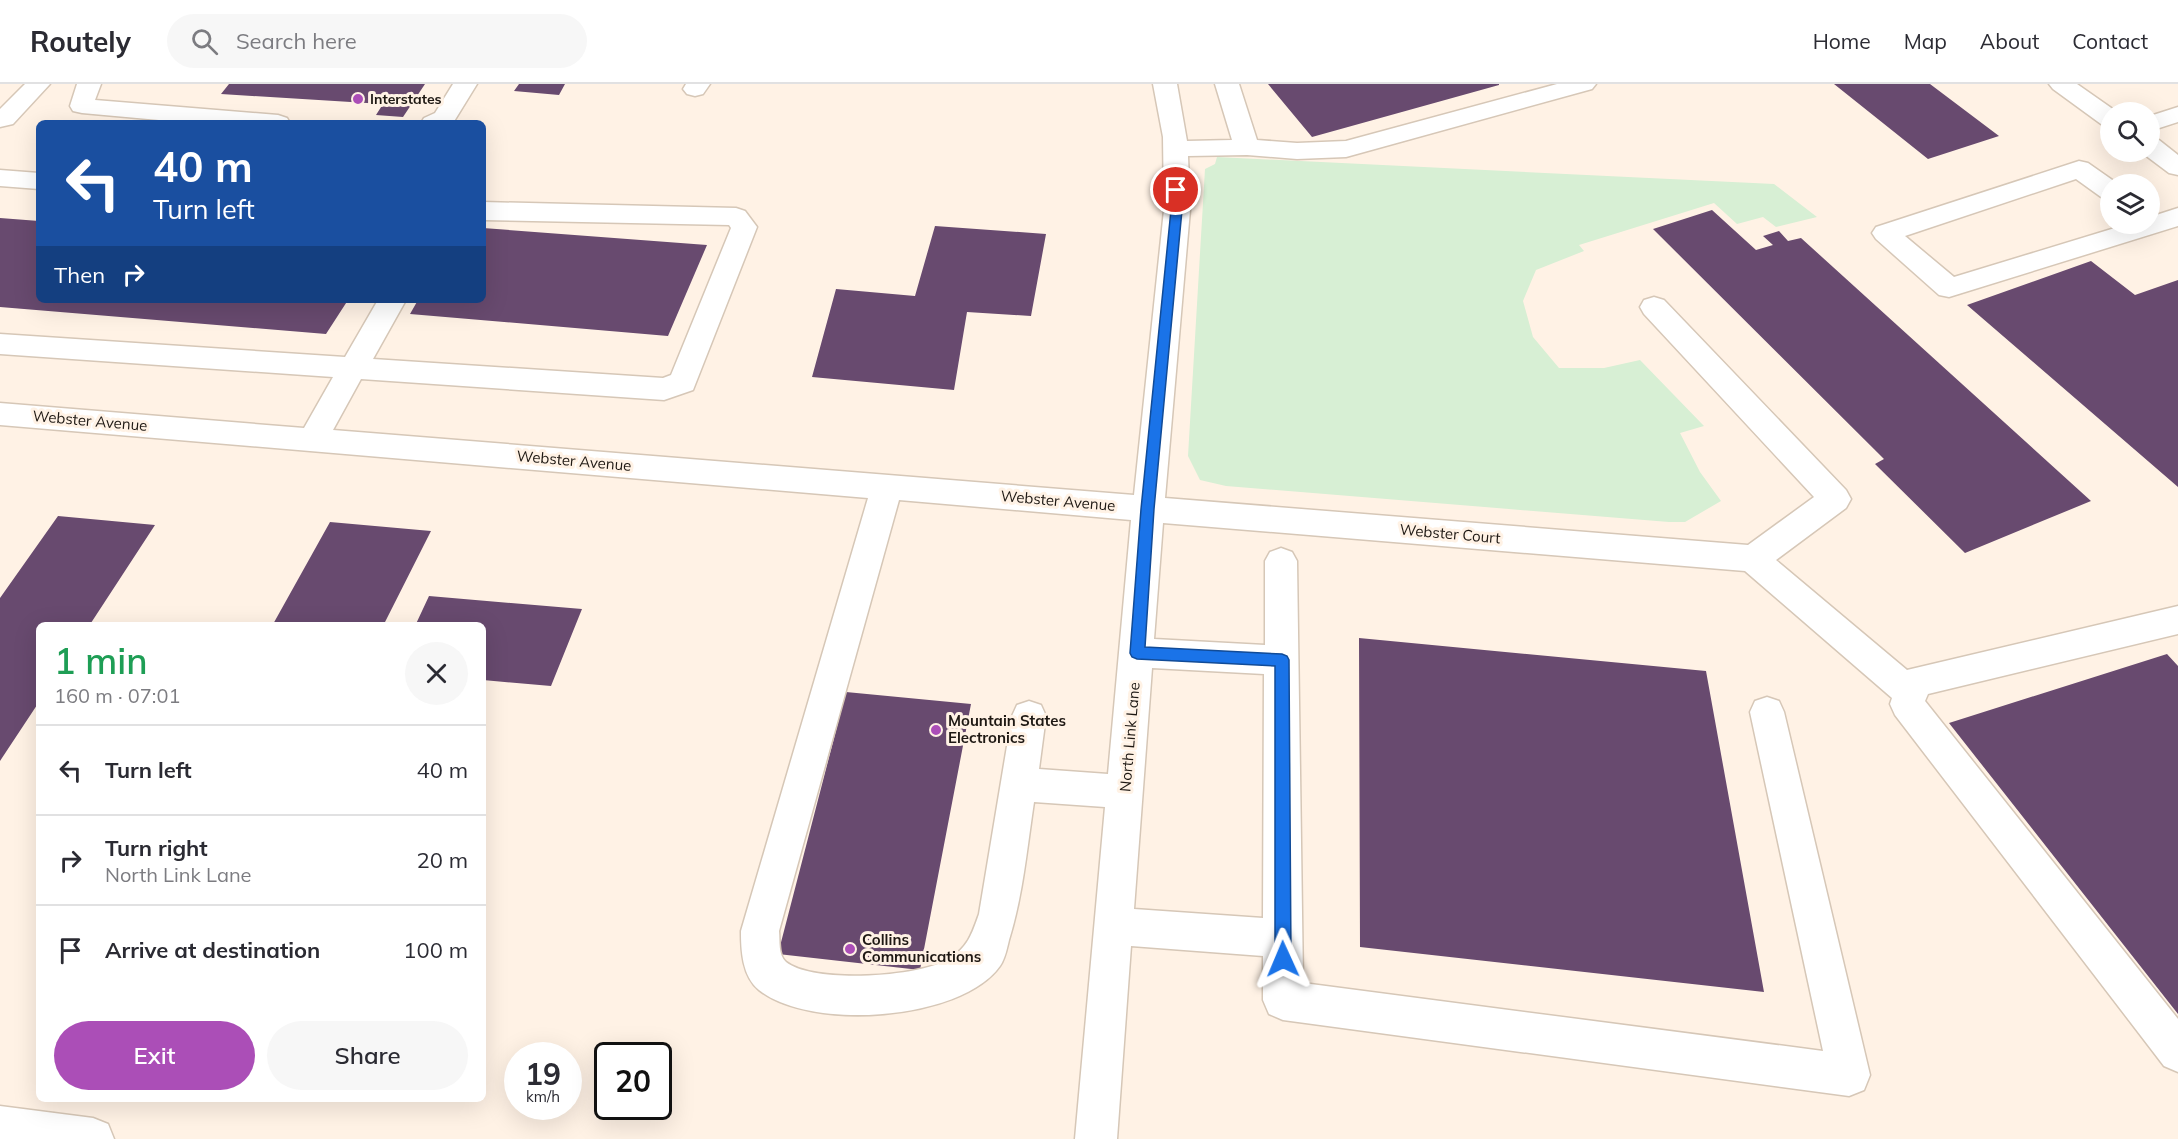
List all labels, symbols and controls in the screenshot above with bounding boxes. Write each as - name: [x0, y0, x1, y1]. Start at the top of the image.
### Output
- search box: [167, 14, 587, 68]
- text: Routely: [30, 24, 131, 59]
- icon: search: [188, 25, 221, 58]
- text: Search here: [236, 27, 357, 55]
- text: Home: [1813, 28, 1871, 54]
- text: Map: [1904, 28, 1947, 54]
- text: About: [1980, 28, 2039, 54]
- text: Contact: [2072, 28, 2148, 54]
- place label: Interstates: [370, 90, 442, 108]
- marker: Interstates: [351, 92, 365, 106]
- map controls: [2100, 102, 2160, 234]
- button: search: [2100, 102, 2160, 162]
- text: 40 m: [153, 140, 253, 193]
- icon: left: [54, 144, 132, 222]
- pin: [1150, 164, 1201, 215]
- icon: arrive: [1159, 173, 1192, 206]
- button: layers: [2100, 174, 2160, 234]
- text: Turn left: [153, 192, 255, 226]
- icon: right: [117, 258, 150, 291]
- text: Then: [54, 261, 105, 289]
- street label: Webster Avenue: [32, 406, 148, 435]
- street label: Webster Avenue: [516, 446, 632, 475]
- street label: Webster Avenue: [1000, 486, 1116, 515]
- street label: Webster Court: [1399, 520, 1501, 547]
- text: 1 min: [54, 638, 148, 683]
- button: close: [405, 642, 468, 705]
- street label: North Link Lane: [1115, 681, 1144, 793]
- text: 160 m · 07:01: [54, 683, 180, 708]
- place label: Mountain States Electronics: [948, 711, 1066, 747]
- marker: Mountain States Electronics: [929, 723, 943, 737]
- icon: left: [54, 754, 87, 787]
- text: Turn left: [105, 756, 192, 784]
- text: 40 m: [417, 756, 468, 784]
- text: Turn right: [105, 834, 208, 862]
- icon: right: [54, 844, 87, 877]
- text: 20 m: [417, 846, 468, 874]
- text: North Link Lane: [105, 862, 252, 887]
- position arrow: [1251, 927, 1315, 991]
- place label: Collins Communications: [862, 930, 981, 966]
- icon: arrive: [54, 934, 87, 967]
- text: Arrive at destination: [105, 936, 320, 964]
- text: 100 m: [403, 936, 468, 964]
- marker: Collins Communications: [843, 942, 857, 956]
- button: Exit: [54, 1021, 255, 1090]
- button: Share: [267, 1021, 468, 1090]
- speed limit sign: 20: [594, 1042, 672, 1120]
- text: 19: [525, 1055, 561, 1093]
- text: km/h: [526, 1087, 560, 1106]

